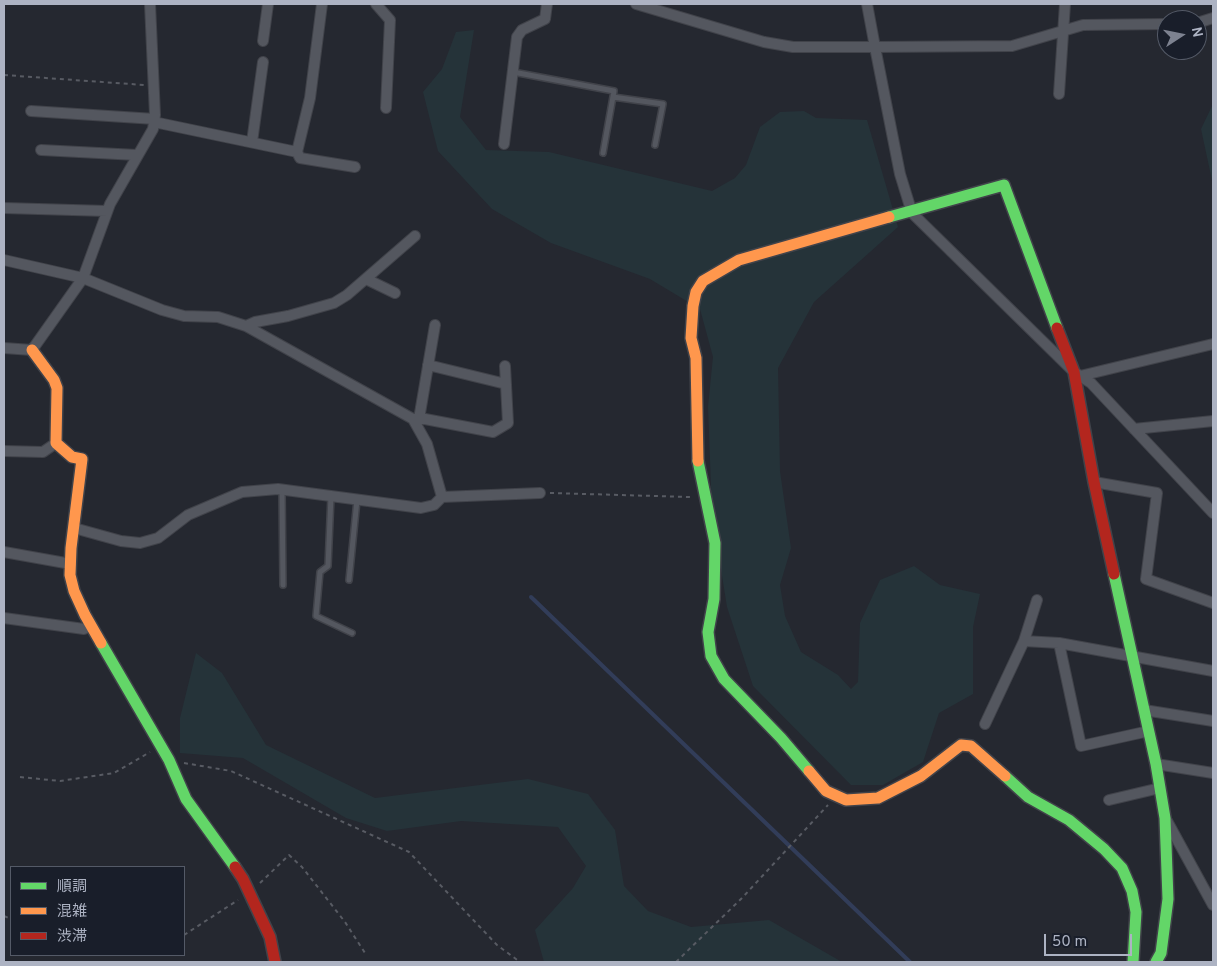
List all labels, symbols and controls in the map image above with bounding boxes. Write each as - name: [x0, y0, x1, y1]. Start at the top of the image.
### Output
- north arrow: [1157, 10, 1207, 60]
- text: N: [1187, 26, 1206, 39]
- legend: [10, 866, 185, 956]
- text: 順調: [57, 878, 87, 897]
- text: 混雑: [57, 903, 87, 922]
- scale bar: [1047, 924, 1134, 956]
- text: 渋滞: [57, 928, 87, 947]
- text: 50 m: [1052, 933, 1087, 952]

